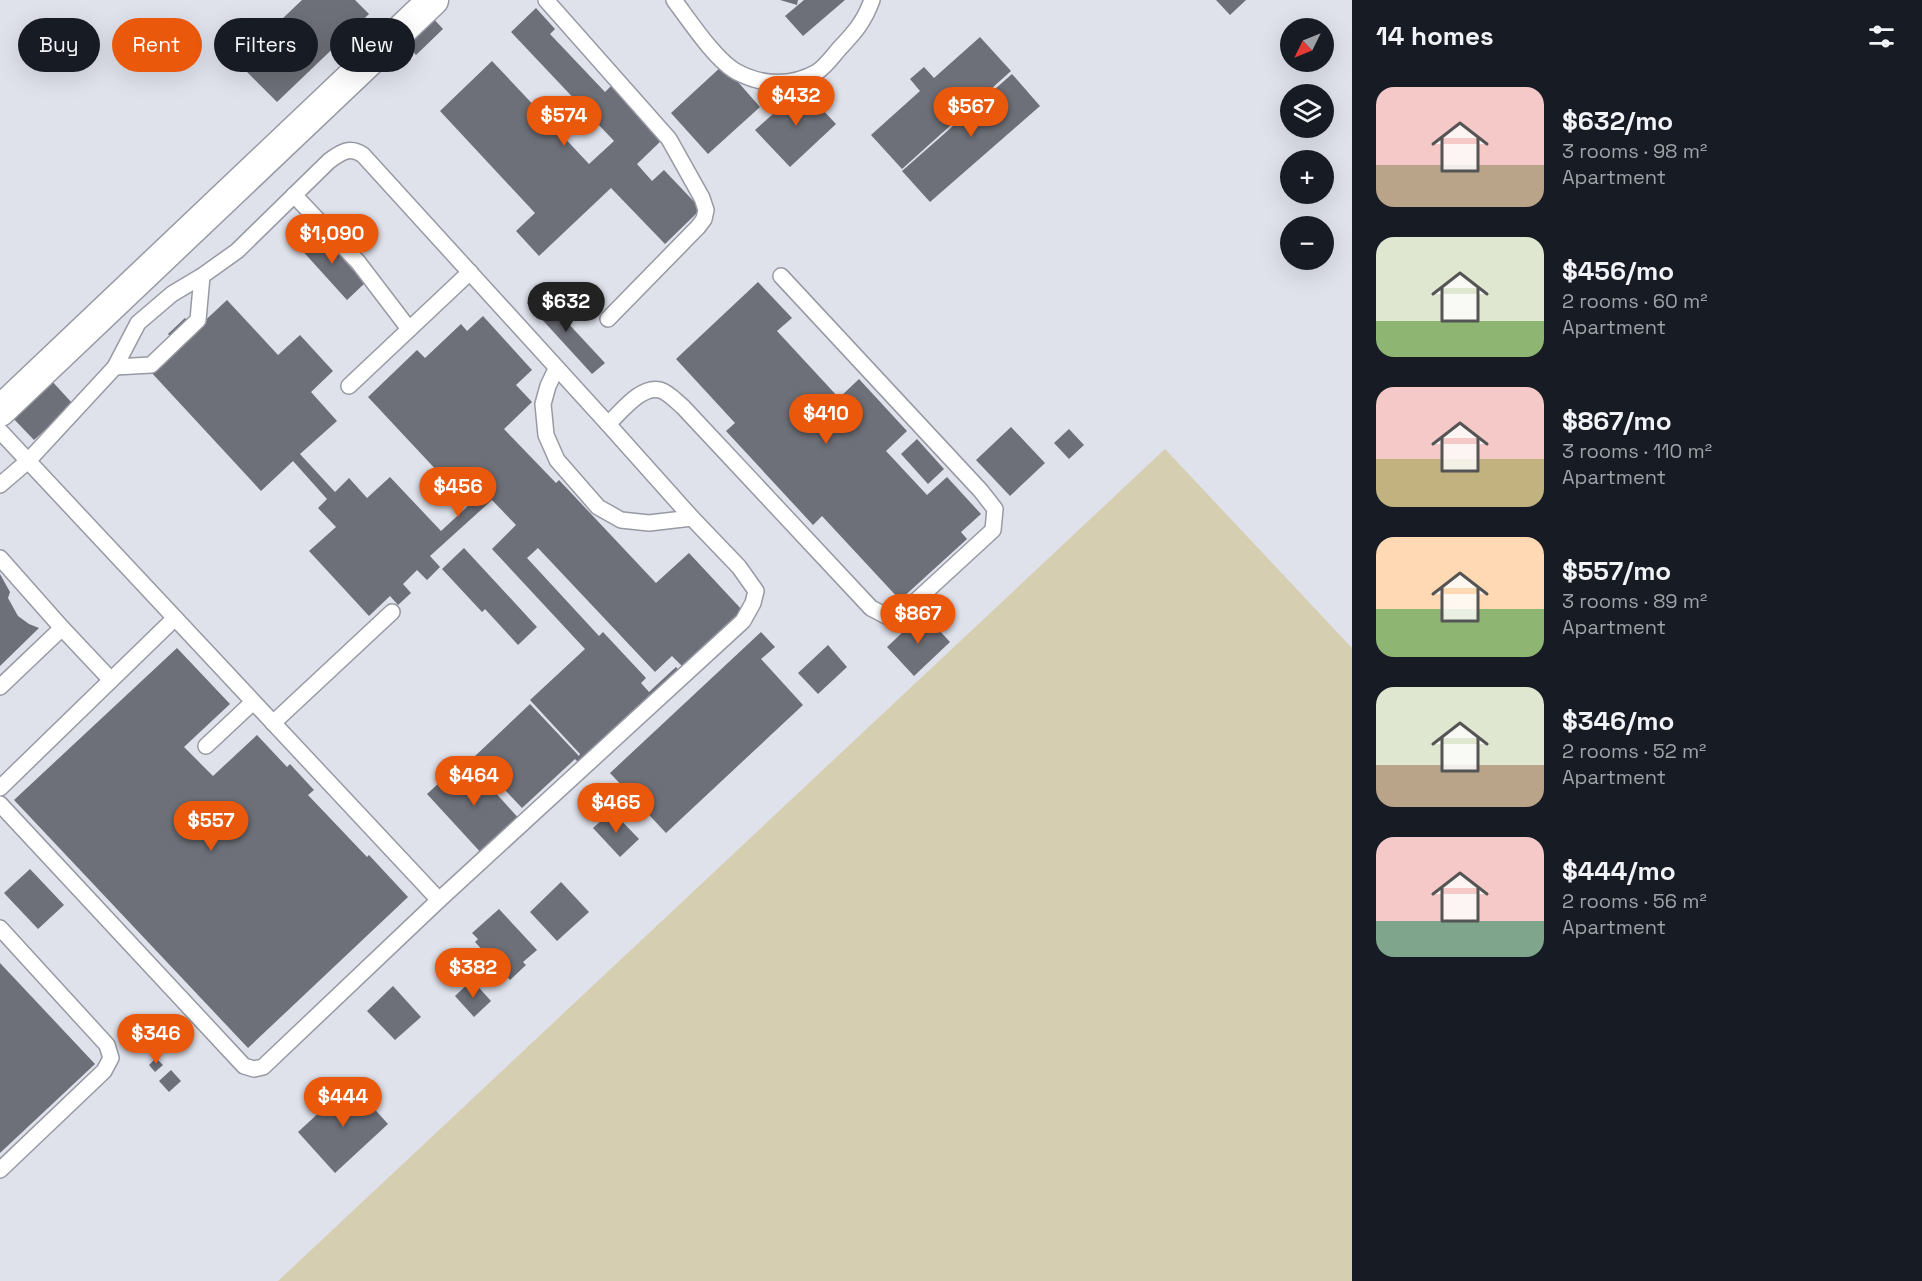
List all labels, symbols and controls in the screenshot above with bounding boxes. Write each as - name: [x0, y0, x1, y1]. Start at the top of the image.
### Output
- chip: Buy: [18, 18, 100, 72]
- chip: Rent: [112, 18, 202, 72]
- chip: Filters: [214, 18, 318, 72]
- chip: New: [330, 18, 415, 72]
- north arrow: [1280, 18, 1334, 72]
- map controls: [1280, 18, 1334, 270]
- text: 14 homes: [1376, 19, 1494, 53]
- icon: filters: [1865, 20, 1898, 53]
- pin: $432: [760, 76, 832, 127]
- text: $432: [772, 82, 820, 108]
- button: layers: [1280, 84, 1334, 138]
- pin: $567: [935, 87, 1007, 138]
- text: $567: [947, 93, 995, 119]
- pin: $574: [528, 96, 600, 147]
- text: $574: [541, 102, 587, 128]
- text: $632/mo: [1562, 104, 1673, 138]
- icon: home: [1424, 111, 1496, 183]
- text: 3 rooms · 98 m²: [1562, 138, 1707, 164]
- button: +: [1280, 150, 1334, 204]
- text: Apartment: [1562, 164, 1666, 190]
- pin: $1,090: [283, 214, 381, 265]
- button: −: [1280, 216, 1334, 270]
- text: $1,090: [299, 220, 365, 246]
- text: $456/mo: [1562, 254, 1674, 288]
- icon: home: [1424, 261, 1496, 333]
- pin: $632: [530, 282, 602, 333]
- text: $632: [542, 288, 590, 314]
- text: 2 rooms · 60 m²: [1562, 288, 1708, 314]
- text: Apartment: [1562, 314, 1666, 340]
- pin: $410: [790, 394, 862, 445]
- text: $410: [803, 400, 849, 426]
- text: $867/mo: [1562, 404, 1672, 438]
- icon: home: [1424, 411, 1496, 483]
- text: 3 rooms · 110 m²: [1562, 438, 1712, 464]
- text: Apartment: [1562, 464, 1666, 490]
- pin: $456: [422, 467, 494, 518]
- text: $456: [433, 473, 483, 499]
- text: $557/mo: [1562, 554, 1671, 588]
- icon: home: [1424, 561, 1496, 633]
- text: 3 rooms · 89 m²: [1562, 588, 1707, 614]
- pin: $867: [882, 594, 954, 645]
- text: $867: [894, 600, 942, 626]
- text: Apartment: [1562, 614, 1666, 640]
- text: $346/mo: [1562, 704, 1674, 738]
- icon: home: [1424, 711, 1496, 783]
- text: 2 rooms · 52 m²: [1562, 738, 1706, 764]
- pin: $464: [438, 756, 510, 807]
- text: $464: [449, 762, 499, 788]
- text: Apartment: [1562, 764, 1666, 790]
- pin: $465: [580, 783, 652, 834]
- text: $465: [591, 789, 641, 815]
- pin: $557: [175, 801, 247, 852]
- text: $557: [188, 807, 234, 833]
- text: $444/mo: [1562, 854, 1676, 888]
- icon: home: [1424, 861, 1496, 933]
- text: 2 rooms · 56 m²: [1562, 888, 1707, 914]
- text: Apartment: [1562, 914, 1666, 940]
- pin: $382: [437, 948, 509, 999]
- text: $382: [449, 954, 497, 980]
- pin: $346: [120, 1014, 192, 1065]
- text: $346: [131, 1020, 181, 1046]
- pin: $444: [307, 1077, 379, 1128]
- text: $444: [318, 1083, 368, 1109]

